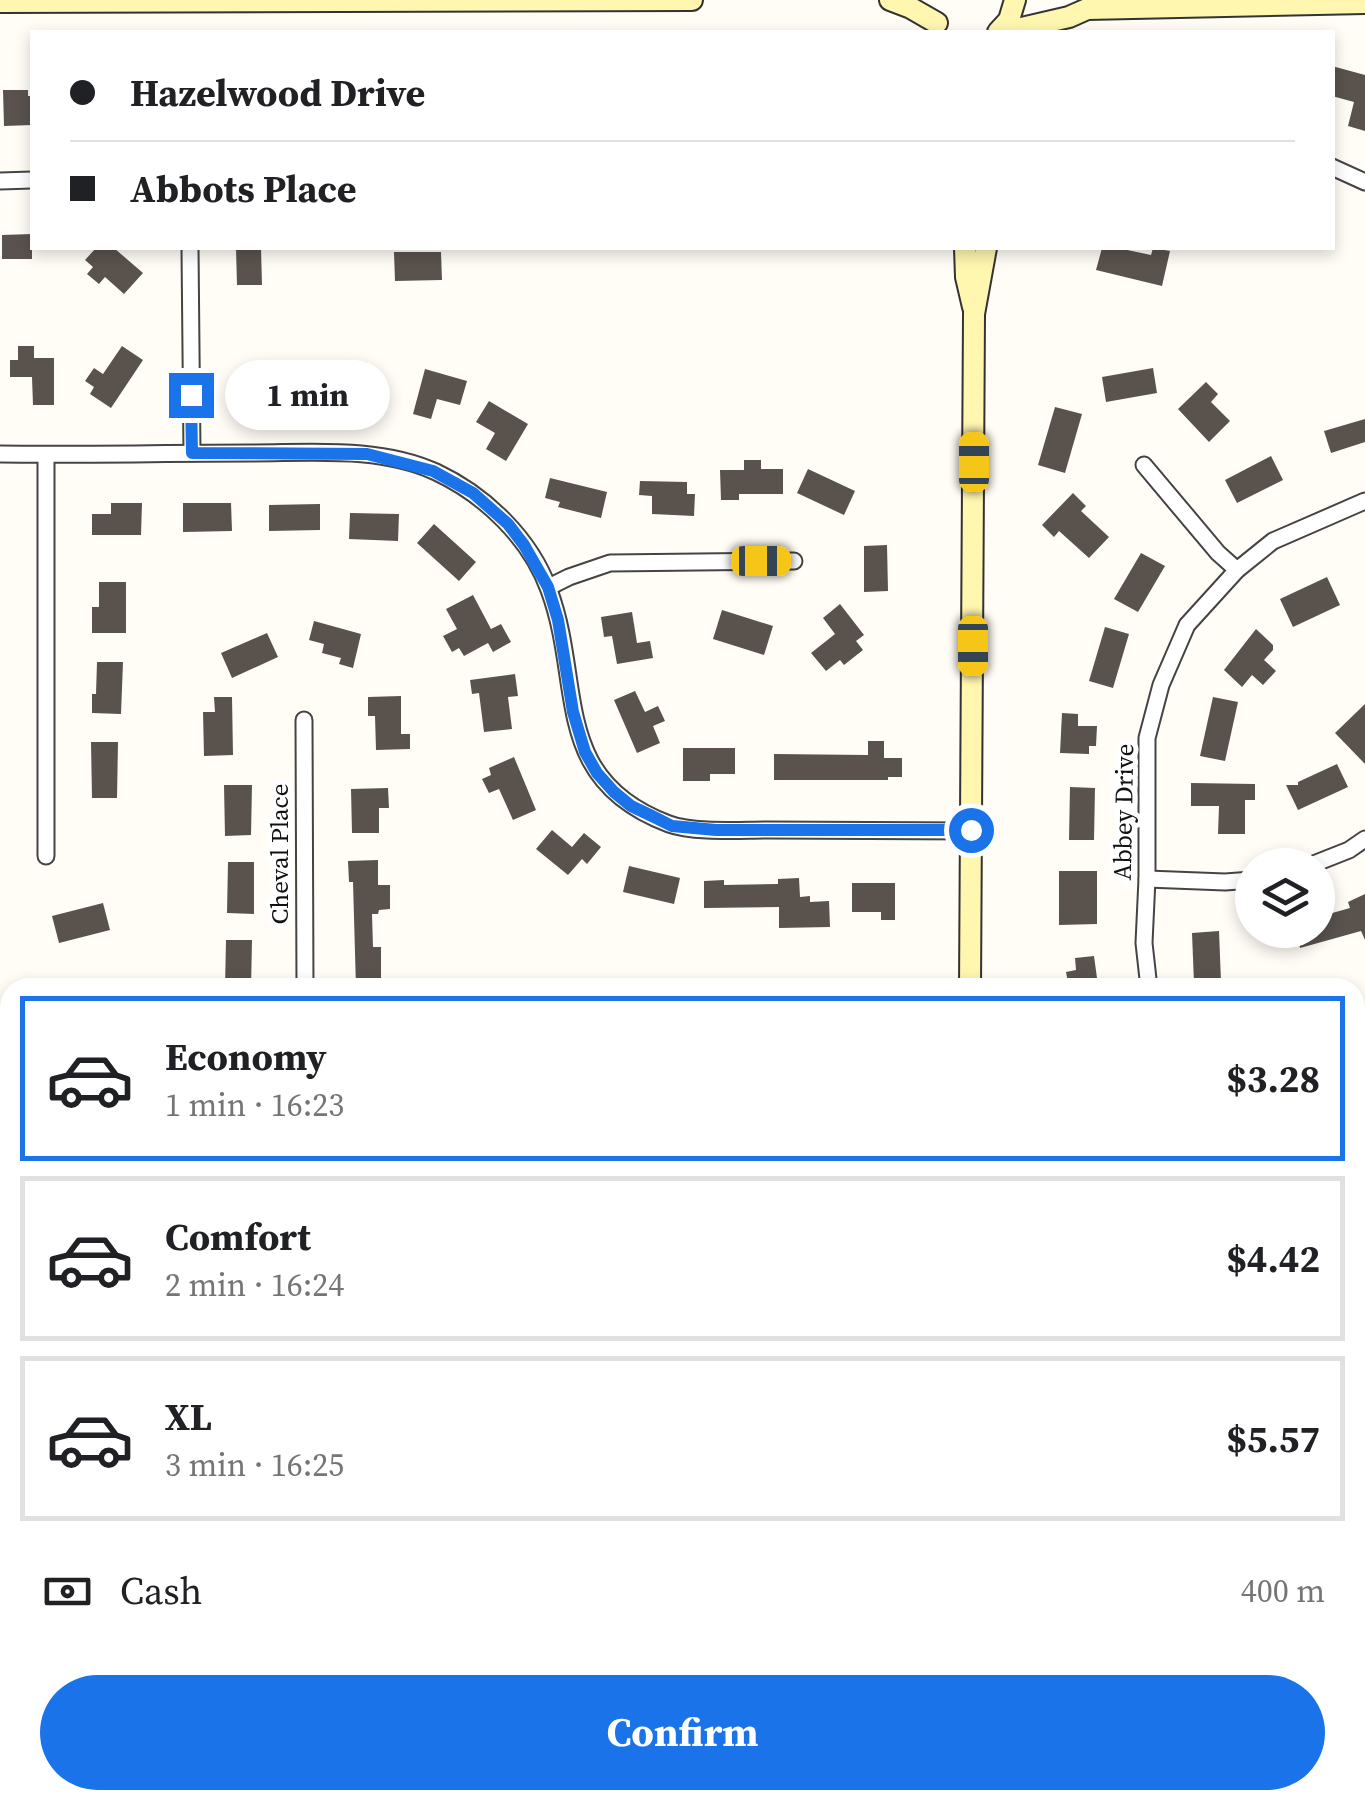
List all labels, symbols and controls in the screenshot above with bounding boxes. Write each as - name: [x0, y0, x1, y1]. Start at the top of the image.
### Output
- text: Hazelwood Drive: [130, 67, 425, 119]
- text: Abbots Place: [130, 163, 357, 215]
- callout: 1 min: [226, 360, 391, 430]
- route end: [169, 373, 214, 418]
- text: 1 min: [266, 373, 349, 417]
- car: [959, 432, 989, 492]
- car: [731, 546, 791, 576]
- car: [958, 616, 988, 676]
- street label: Abbey Drive: [1105, 743, 1141, 881]
- street label: Cheval Place: [262, 783, 296, 925]
- route start: [949, 808, 994, 853]
- map controls: [1235, 848, 1335, 948]
- button: layers: [1235, 848, 1335, 948]
- text: Economy: [165, 1031, 327, 1083]
- icon: car: [45, 1034, 135, 1124]
- text: $3.28: [1226, 1053, 1320, 1105]
- text: 1 min · 16:23: [165, 1083, 344, 1127]
- text: Comfort: [165, 1211, 311, 1263]
- icon: car: [45, 1214, 135, 1304]
- text: $4.42: [1226, 1233, 1320, 1285]
- text: 2 min · 16:24: [165, 1263, 344, 1307]
- text: XL: [165, 1391, 212, 1443]
- icon: car: [45, 1394, 135, 1484]
- text: $5.57: [1226, 1413, 1320, 1465]
- text: 3 min · 16:25: [165, 1443, 344, 1487]
- icon: cash: [40, 1564, 95, 1619]
- text: Cash: [120, 1565, 202, 1617]
- text: 400 m: [1241, 1569, 1325, 1613]
- button: Confirm: [40, 1675, 1325, 1790]

